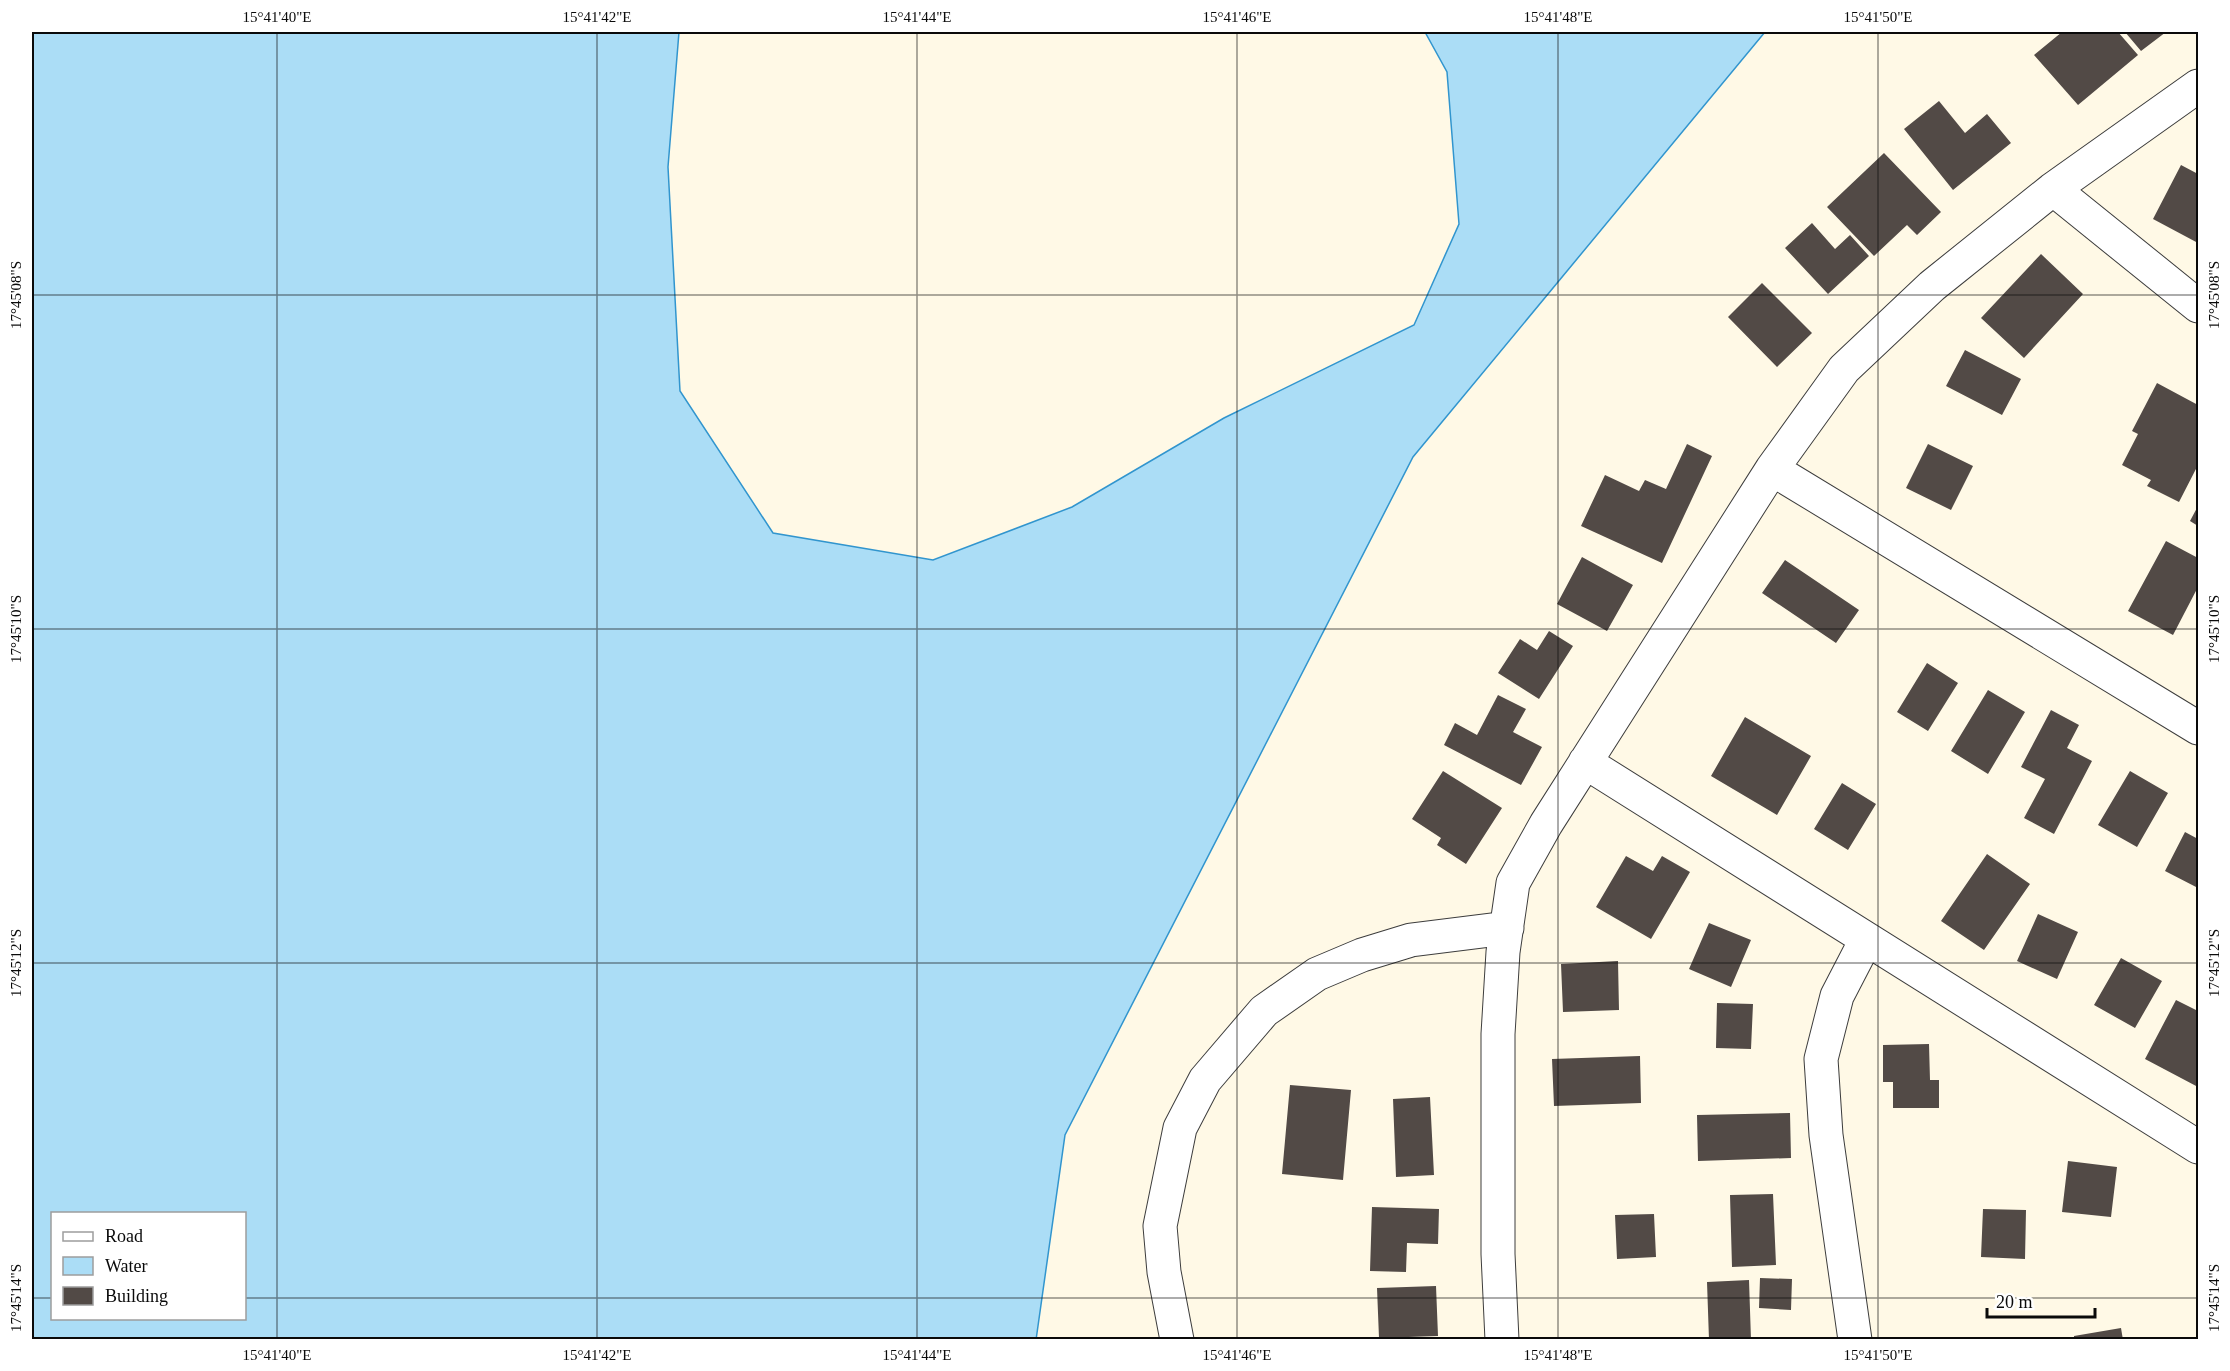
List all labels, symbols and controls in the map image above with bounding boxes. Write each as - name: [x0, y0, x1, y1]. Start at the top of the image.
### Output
- text: 15°41'40"E: [243, 9, 312, 25]
- text: 15°41'42"E: [563, 9, 632, 25]
- text: 15°41'44"E: [883, 9, 952, 25]
- text: 15°41'46"E: [1203, 9, 1272, 25]
- text: 15°41'48"E: [1524, 9, 1593, 25]
- text: 15°41'50"E: [1844, 9, 1913, 25]
- text: 17°45'08"S: [8, 261, 24, 329]
- text: 17°45'08"S: [2206, 261, 2222, 329]
- text: 17°45'10"S: [8, 595, 24, 663]
- text: 17°45'10"S: [2206, 595, 2222, 663]
- text: 17°45'12"S: [8, 929, 24, 997]
- text: 17°45'12"S: [2206, 929, 2222, 997]
- legend: [51, 1212, 246, 1320]
- text: Road: [105, 1226, 143, 1246]
- text: Water: [105, 1256, 148, 1276]
- text: 17°45'14"S: [8, 1264, 24, 1332]
- text: 17°45'14"S: [2206, 1264, 2222, 1332]
- scale bar: [1987, 1281, 2095, 1319]
- text: Building: [105, 1286, 168, 1306]
- text: 20 m: [1996, 1292, 2033, 1312]
- text: 15°41'40"E: [243, 1347, 312, 1363]
- text: 15°41'42"E: [563, 1347, 632, 1363]
- text: 15°41'44"E: [883, 1347, 952, 1363]
- text: 15°41'46"E: [1203, 1347, 1272, 1363]
- text: 15°41'48"E: [1524, 1347, 1593, 1363]
- text: 15°41'50"E: [1844, 1347, 1913, 1363]

